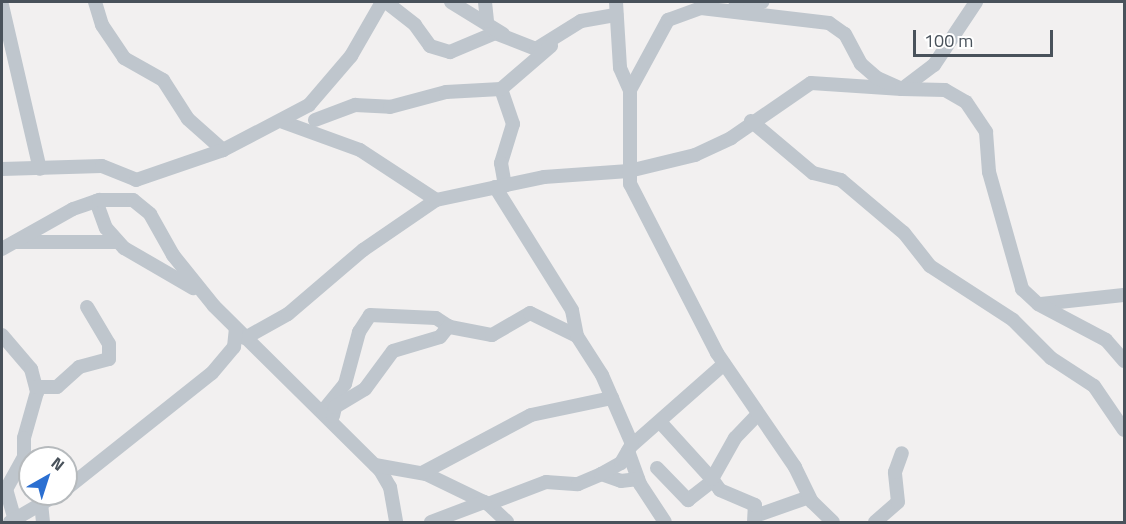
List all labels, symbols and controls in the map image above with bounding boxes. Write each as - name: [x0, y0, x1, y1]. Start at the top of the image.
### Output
- scale bar: [916, 18, 1056, 56]
- text: 100 m: [924, 27, 973, 54]
- north arrow: [18, 446, 78, 506]
- text: N: [46, 451, 70, 476]

